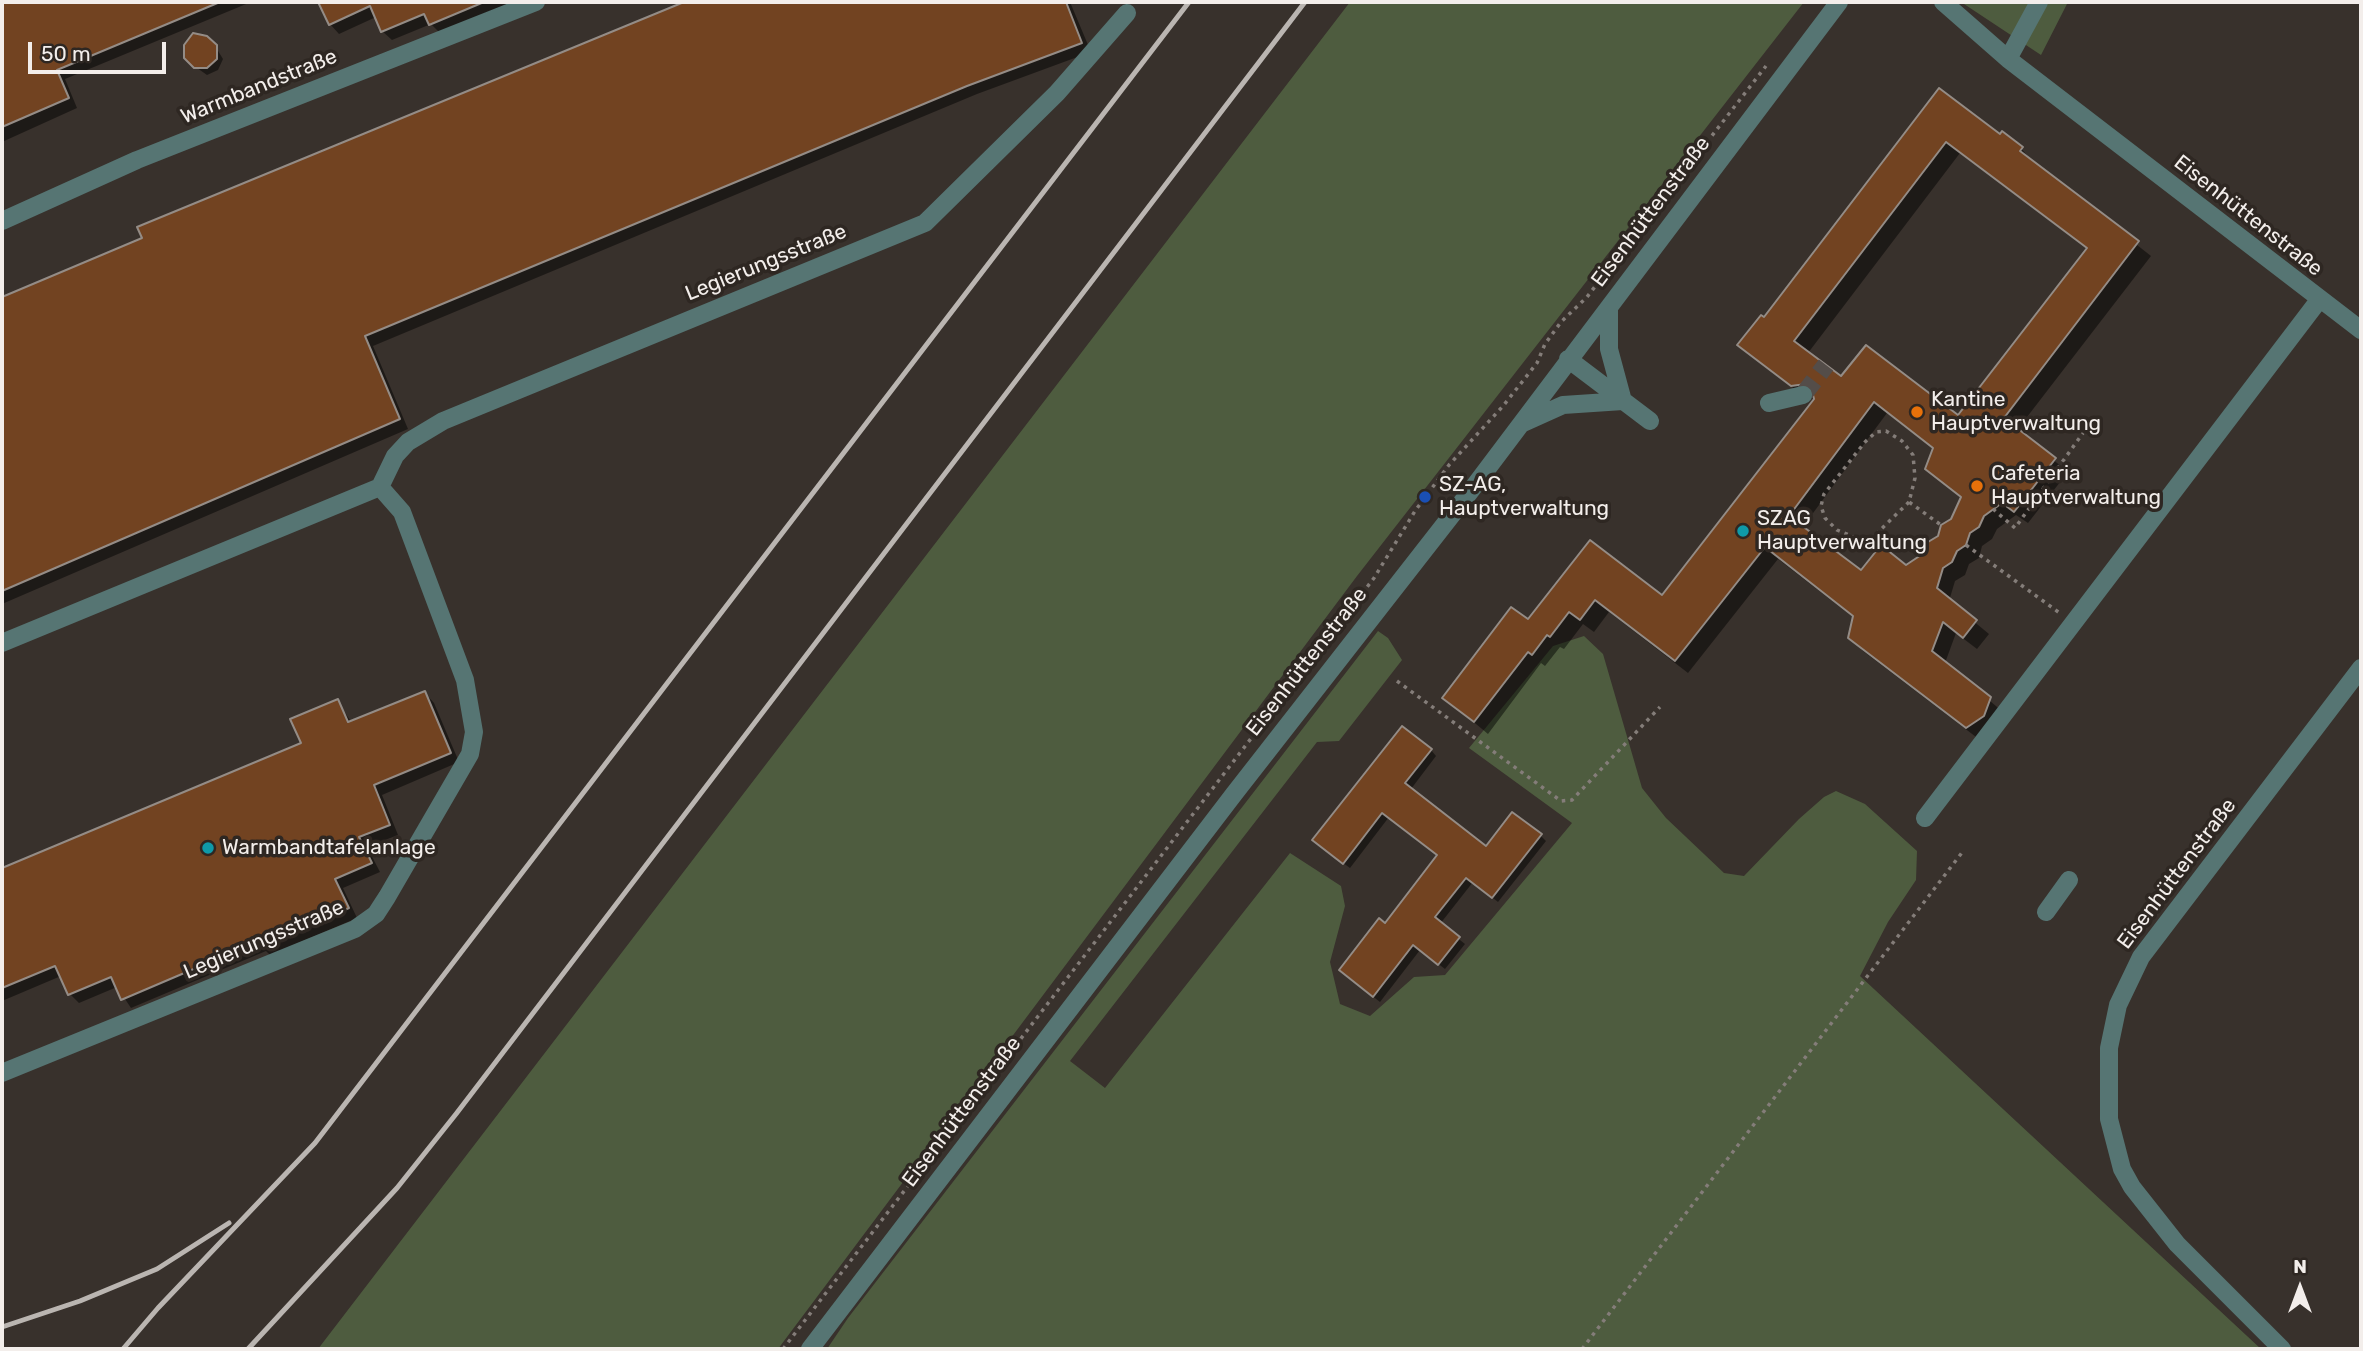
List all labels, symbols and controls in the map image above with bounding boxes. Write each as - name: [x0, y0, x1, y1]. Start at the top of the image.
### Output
- scale bar: [32, 28, 170, 72]
- text: 50 m: [41, 41, 91, 66]
- street label: Warmbandstraße: [177, 44, 341, 130]
- street label: Eisenhüttenstraße: [1586, 132, 1716, 292]
- street label: Eisenhüttenstraße: [2169, 150, 2327, 282]
- street label: Legierungsstraße: [682, 219, 850, 307]
- place label: Kantine Hauptverwaltung: [1931, 387, 2101, 437]
- marker: Kantine Hauptverwaltung: [1909, 404, 1925, 420]
- place label: Cafeteria Hauptverwaltung: [1991, 461, 2161, 511]
- place label: SZ-AG, Hauptverwaltung: [1439, 472, 1609, 522]
- marker: Cafeteria Hauptverwaltung: [1969, 478, 1985, 494]
- marker: SZ-AG, Hauptverwaltung: [1417, 489, 1433, 505]
- place label: SZAG Hauptverwaltung: [1757, 506, 1927, 556]
- marker: SZAG Hauptverwaltung: [1735, 523, 1751, 539]
- street label: Eisenhüttenstraße: [1241, 583, 1373, 741]
- street label: Eisenhüttenstraße: [2112, 794, 2242, 954]
- place label: Warmbandtafelanlage: [222, 835, 436, 861]
- marker: Warmbandtafelanlage: [200, 840, 216, 856]
- street label: Legierungsstraße: [180, 895, 348, 985]
- street label: Eisenhüttenstraße: [897, 1032, 1027, 1192]
- north arrow: [2265, 1253, 2335, 1323]
- text: N: [2293, 1255, 2307, 1278]

